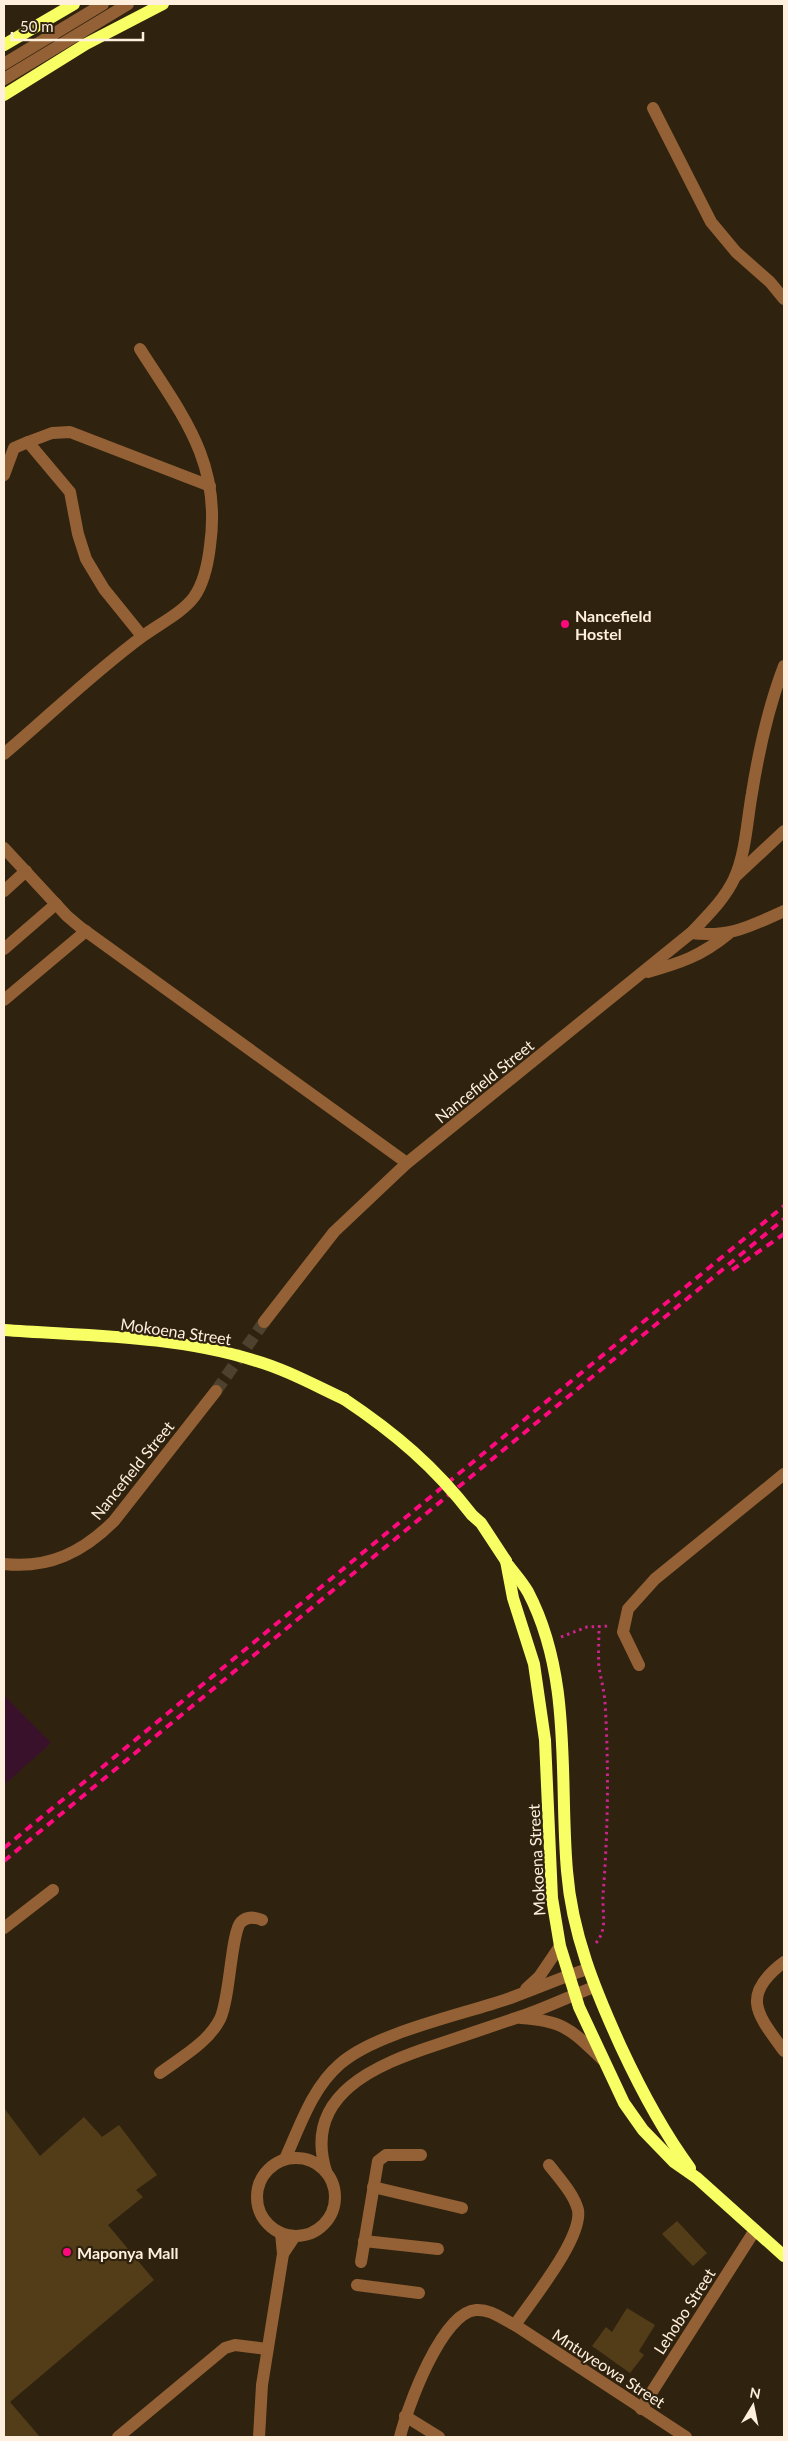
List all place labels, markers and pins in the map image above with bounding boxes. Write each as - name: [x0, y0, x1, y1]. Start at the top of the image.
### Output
- place label: Nancefield Hostel: [575, 606, 651, 643]
- marker: Nancefield Hostel: [559, 618, 571, 630]
- place label: Maponya Mall: [77, 2243, 178, 2262]
- marker: Maponya Mall: [61, 2246, 73, 2258]

